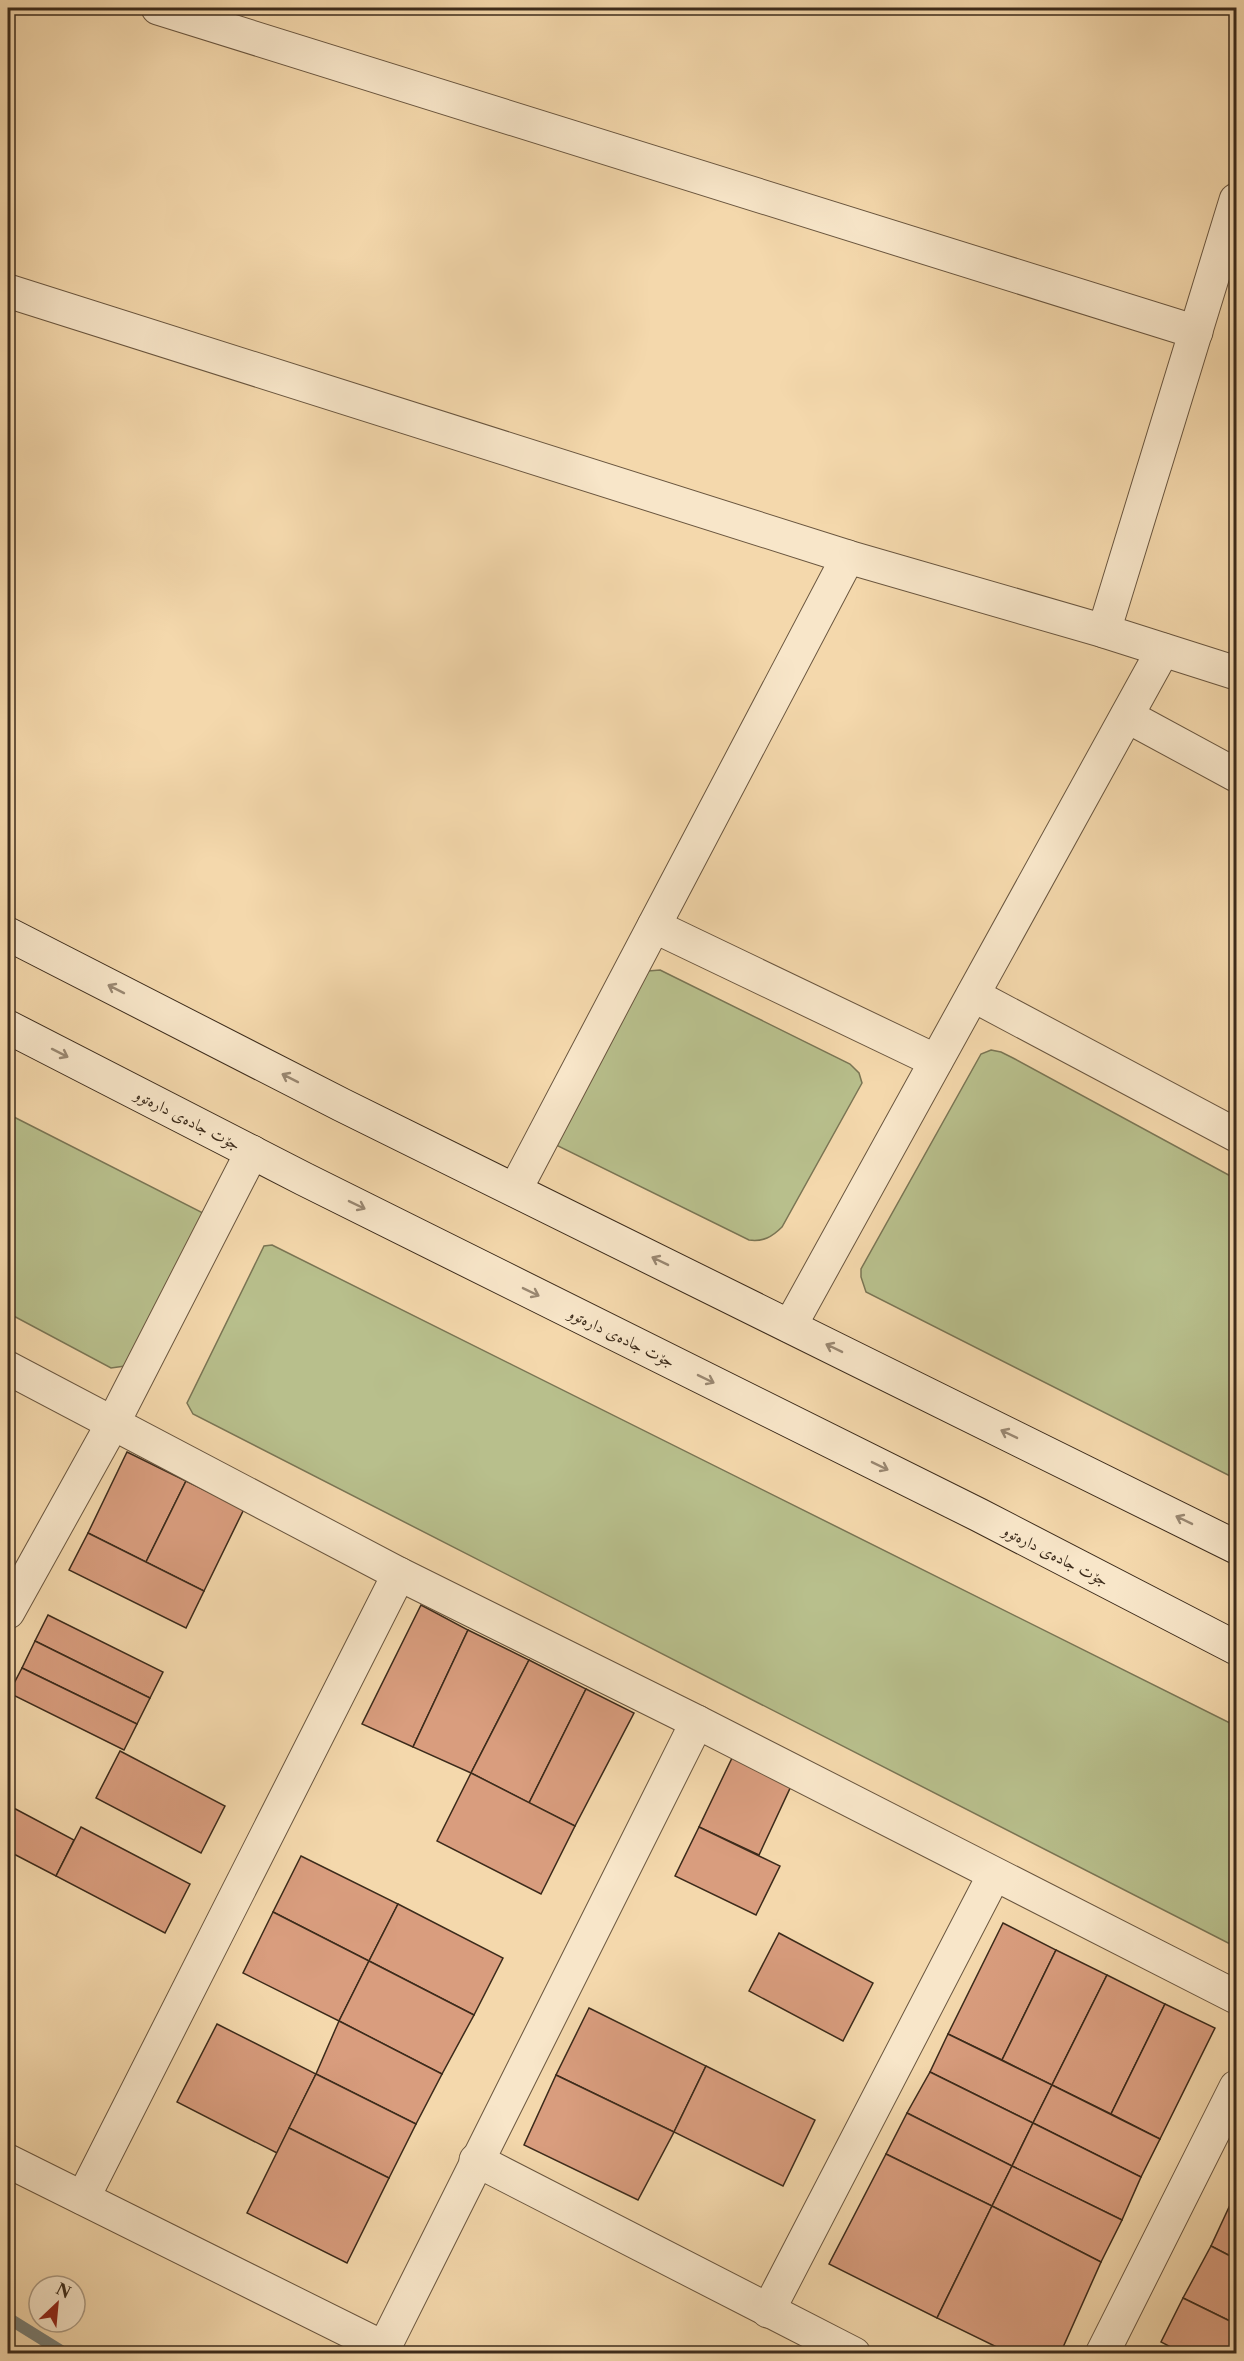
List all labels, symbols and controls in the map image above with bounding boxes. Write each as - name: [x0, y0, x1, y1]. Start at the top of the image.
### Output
- one-way arrow: [107, 983, 125, 995]
- one-way arrow: [50, 1048, 68, 1059]
- one-way arrow: [281, 1072, 299, 1084]
- street label: جۆت جادەی دارەتوو: [130, 1083, 244, 1155]
- one-way arrow: [347, 1200, 365, 1212]
- one-way arrow: [651, 1255, 669, 1267]
- one-way arrow: [522, 1287, 540, 1299]
- street label: جۆت جادەی دارەتوو: [563, 1302, 678, 1372]
- one-way arrow: [826, 1342, 844, 1353]
- one-way arrow: [696, 1374, 714, 1386]
- one-way arrow: [1001, 1428, 1019, 1440]
- one-way arrow: [871, 1461, 889, 1473]
- one-way arrow: [1176, 1514, 1194, 1526]
- street label: جۆت جادەی دارەتوو: [998, 1519, 1112, 1591]
- north arrow: [27, 2274, 87, 2334]
- text: N: [53, 2278, 74, 2303]

